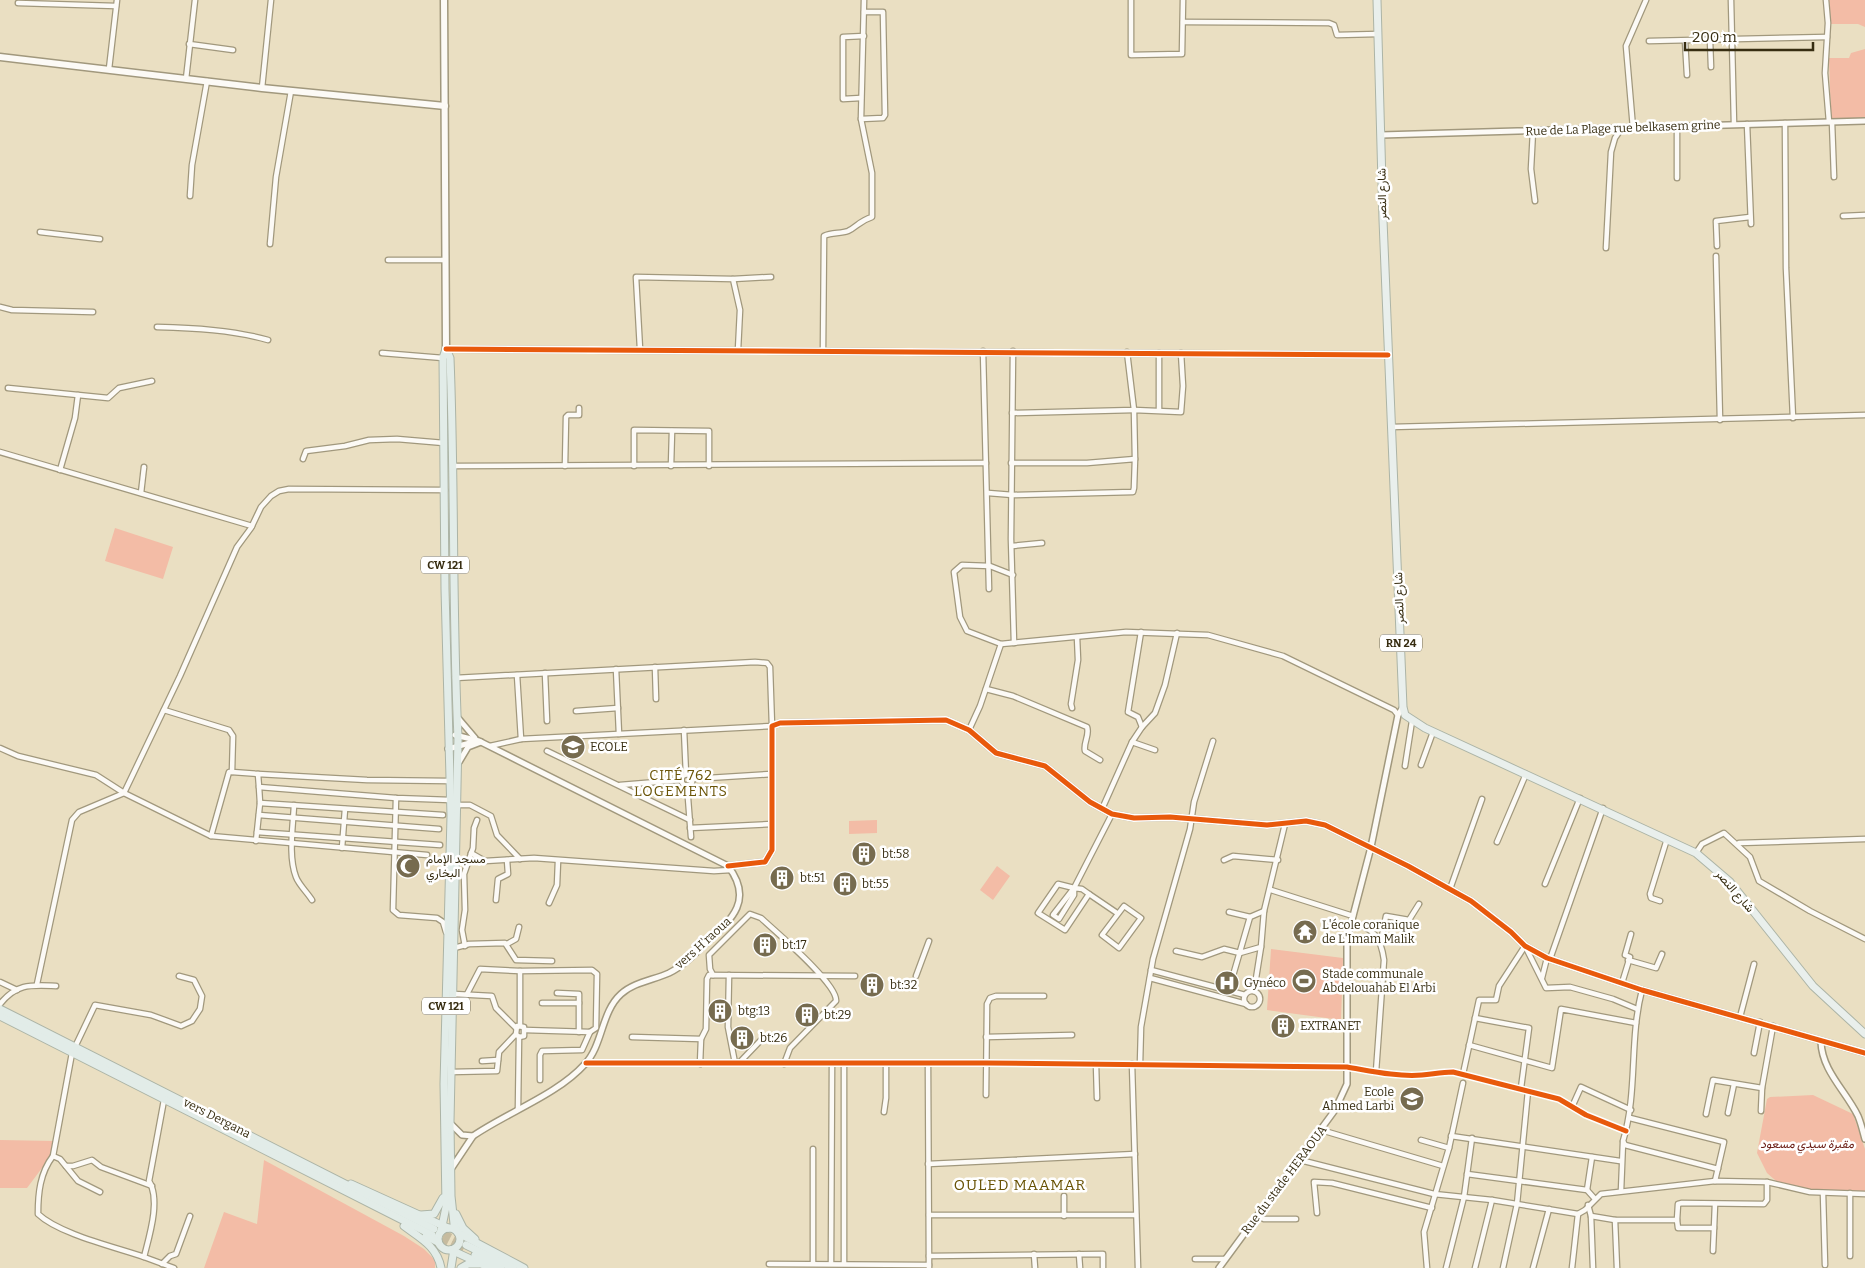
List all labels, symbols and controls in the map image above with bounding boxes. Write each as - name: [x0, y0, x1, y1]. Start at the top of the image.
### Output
- scale bar: [1685, 20, 1812, 52]
- text: 200 m: [1692, 28, 1737, 46]
- street label: Rue de La Plage rue belkasem grine: [1525, 118, 1721, 138]
- street label: شارع النصر: [1375, 168, 1391, 221]
- road number: CW 121: [421, 556, 469, 574]
- street label: شارع النصر: [1391, 572, 1409, 625]
- road number: RN 24: [1380, 634, 1422, 651]
- school or university icon: ECOLE: [560, 734, 586, 760]
- place label: ECOLE: [590, 740, 628, 754]
- district label: CITÉ 762 LOGEMENTS: [634, 766, 728, 800]
- building icon: bt:58: [851, 841, 877, 867]
- place label: bt:58: [882, 847, 909, 861]
- place label: مسجد الإمام البخاري: [426, 852, 486, 883]
- mosque icon: مسجد الإمام البخاري: [395, 853, 421, 879]
- building icon: bt:51: [769, 865, 795, 891]
- street label: شارع النصر: [1711, 866, 1757, 916]
- place label: bt:51: [800, 871, 825, 885]
- building icon: bt:55: [832, 871, 858, 897]
- place label: bt:55: [862, 877, 889, 891]
- street label: vers H'raoua: [671, 914, 734, 973]
- place label: L'école coranique de L'Imam Malik: [1322, 918, 1419, 946]
- temple icon: L'école coranique de L'Imam Malik: [1292, 919, 1318, 945]
- building icon: bt:17: [752, 932, 778, 958]
- place label: bt:17: [782, 938, 807, 952]
- place label: Stade communale Abdelouahab El Arbi: [1322, 967, 1436, 995]
- sports icon: Stade communale Abdelouahab El Arbi: [1291, 968, 1317, 994]
- hospital icon: Gynéco: [1214, 970, 1240, 996]
- building icon: bt:32: [859, 972, 885, 998]
- place label: Gynéco: [1244, 976, 1286, 990]
- place label: bt:32: [890, 978, 917, 992]
- road number: CW 121: [422, 998, 470, 1014]
- building icon: btg:13: [707, 998, 733, 1024]
- building icon: bt:29: [794, 1002, 820, 1028]
- place label: btg:13: [738, 1004, 770, 1018]
- place label: bt:29: [824, 1008, 851, 1022]
- building icon: EXTRANET: [1270, 1013, 1296, 1039]
- place label: EXTRANET: [1300, 1019, 1361, 1033]
- building icon: bt:26: [729, 1025, 755, 1051]
- place label: bt:26: [760, 1031, 787, 1045]
- place label: Ecole Ahmed Larbi: [1322, 1085, 1394, 1113]
- school or university icon: Ecole Ahmed Larbi: [1399, 1086, 1425, 1112]
- street label: vers Dergana: [180, 1095, 253, 1141]
- street label: Rue du stade HERAOUA: [1239, 1123, 1330, 1237]
- park label: مقبرة سيدي مسعود: [1760, 1137, 1854, 1154]
- district label: OULED MAAMAR: [954, 1176, 1086, 1194]

